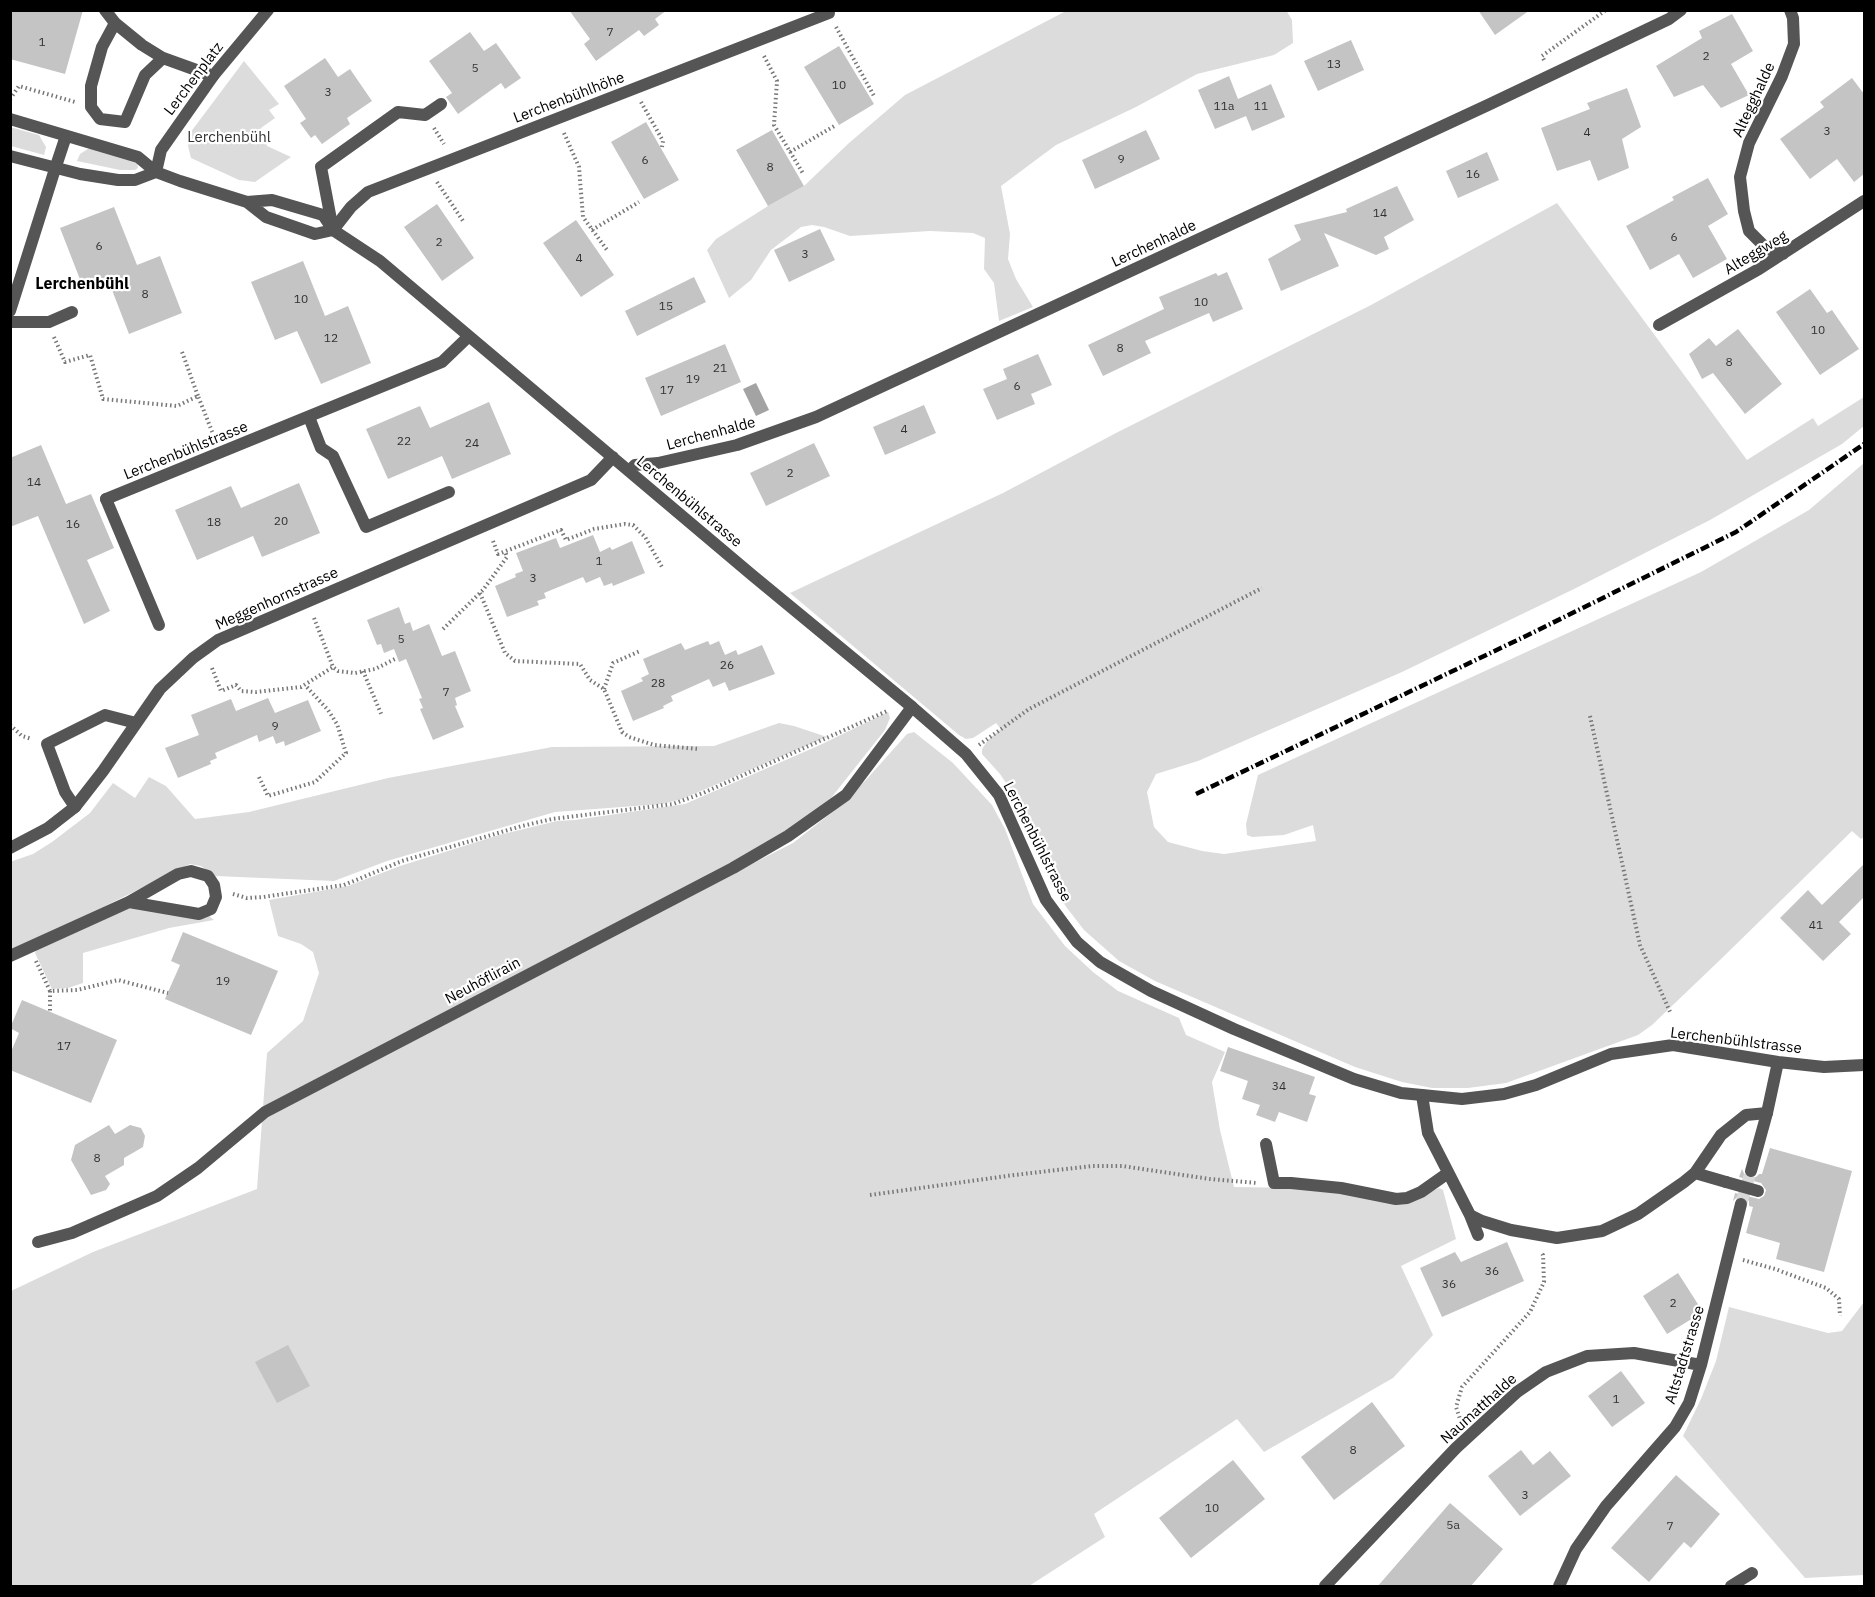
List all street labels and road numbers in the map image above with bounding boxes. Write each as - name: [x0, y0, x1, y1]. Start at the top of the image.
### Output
- street label: Lerchenplatz: [161, 39, 227, 119]
- street label: Altegghalde: [1729, 60, 1779, 140]
- street label: Lerchenbühlhöhe: [511, 69, 627, 127]
- street label: Lerchenhalde: [1109, 217, 1199, 271]
- street label: Alteggweg: [1721, 227, 1791, 279]
- street label: Lerchenhalde: [665, 413, 757, 455]
- street label: Lerchenbühlstrasse: [121, 418, 251, 484]
- street label: Lerchenbühlstrasse: [633, 453, 745, 551]
- street label: Meggenhornstrasse: [213, 564, 341, 634]
- street label: Lerchenbühlstrasse: [999, 779, 1075, 905]
- street label: Neuhöflirain: [442, 954, 524, 1008]
- street label: Lerchenbühlstrasse: [1669, 1024, 1803, 1058]
- street label: Altstadtstrasse: [1661, 1304, 1709, 1406]
- street label: Naumatthalde: [1437, 1370, 1521, 1448]

